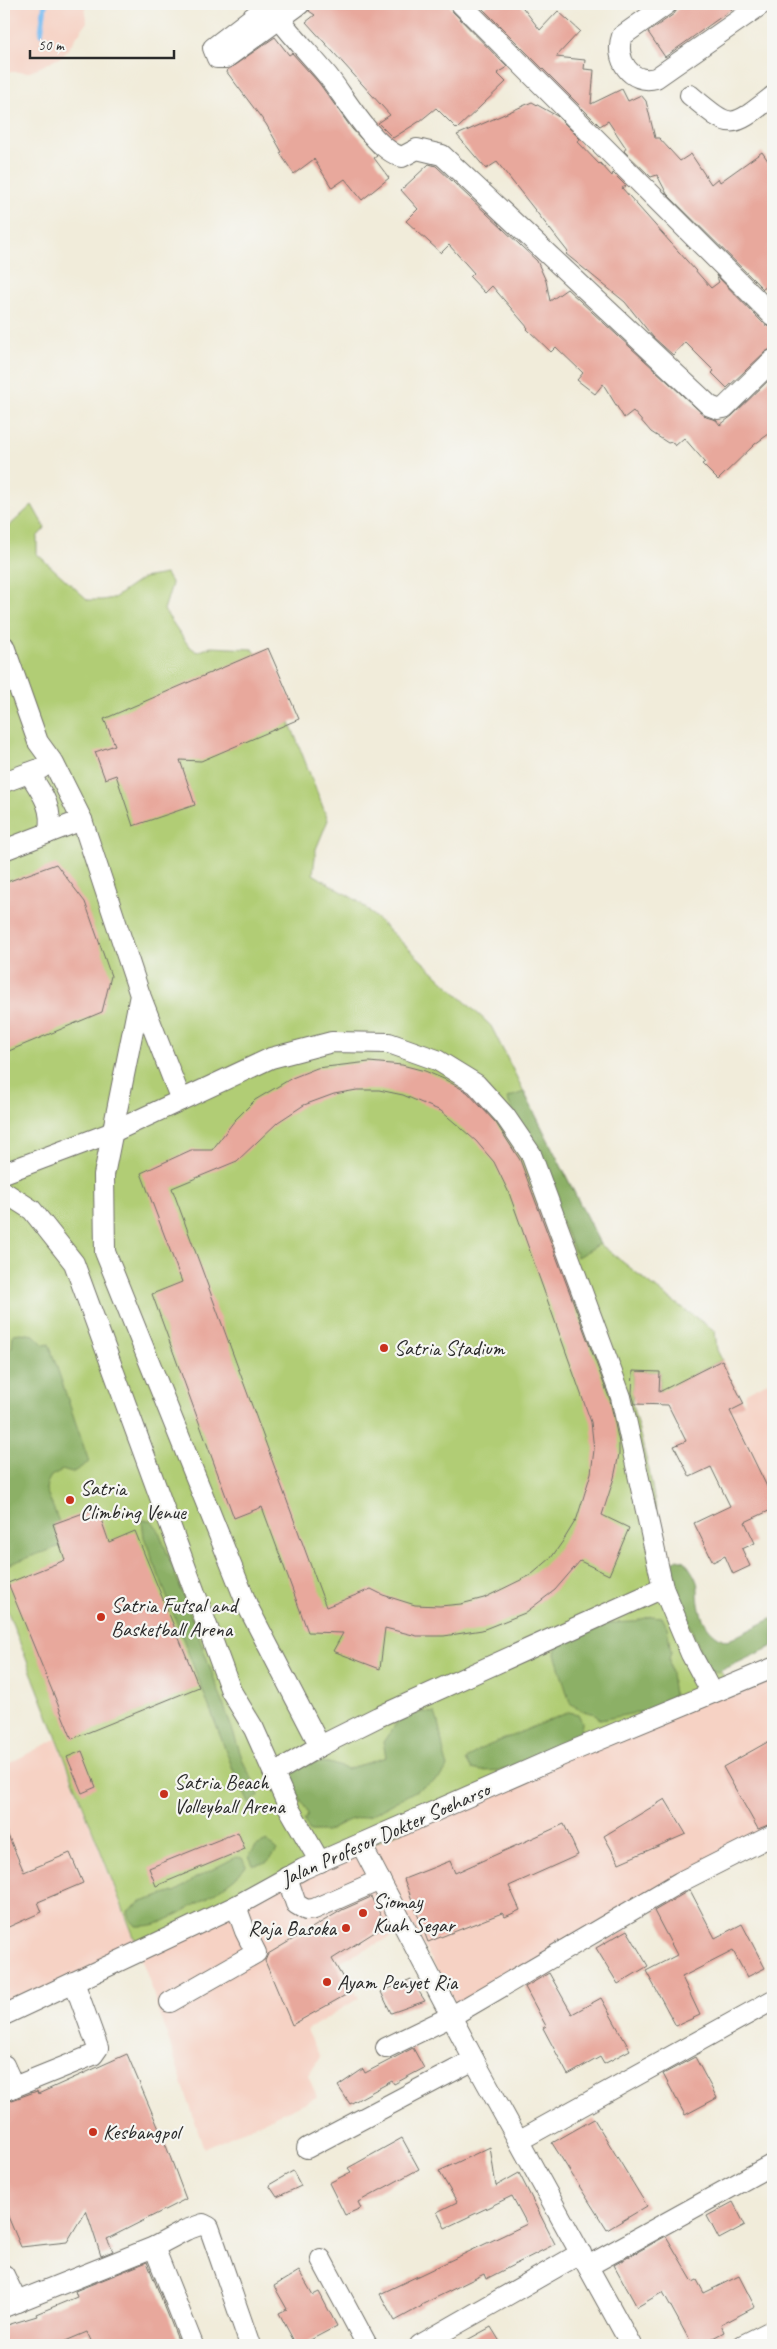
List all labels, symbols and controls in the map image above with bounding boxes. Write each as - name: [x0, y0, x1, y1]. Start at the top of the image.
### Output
- scale bar: [30, 28, 174, 60]
- text: 50 m: [38, 36, 65, 55]
- place label: Satria Stadium: [394, 1335, 506, 1361]
- marker: Satria Stadium: [378, 1342, 390, 1354]
- place label: Satria Climbing Venue: [80, 1475, 187, 1525]
- marker: Satria Climbing Venue: [64, 1494, 76, 1506]
- place label: Satria Futsal and Basketball Arena: [111, 1592, 241, 1642]
- marker: Satria Futsal and Basketball Arena: [95, 1611, 107, 1623]
- place label: Satria Beach Volleyball Arena: [174, 1769, 286, 1819]
- street label: Jalan Profesor Dokter Soeharso: [276, 1775, 496, 1892]
- marker: Satria Beach Volleyball Arena: [158, 1788, 170, 1800]
- place label: Siomay Kuah Segar: [373, 1888, 456, 1938]
- marker: Siomay Kuah Segar: [357, 1907, 369, 1919]
- place label: Raja Basoka: [248, 1915, 338, 1941]
- marker: Raja Basoka: [340, 1922, 352, 1934]
- place label: Ayam Penyet Ria: [337, 1969, 459, 1995]
- marker: Ayam Penyet Ria: [321, 1976, 333, 1988]
- place label: Kesbangpol: [103, 2119, 183, 2145]
- marker: Kesbangpol: [87, 2126, 99, 2138]

